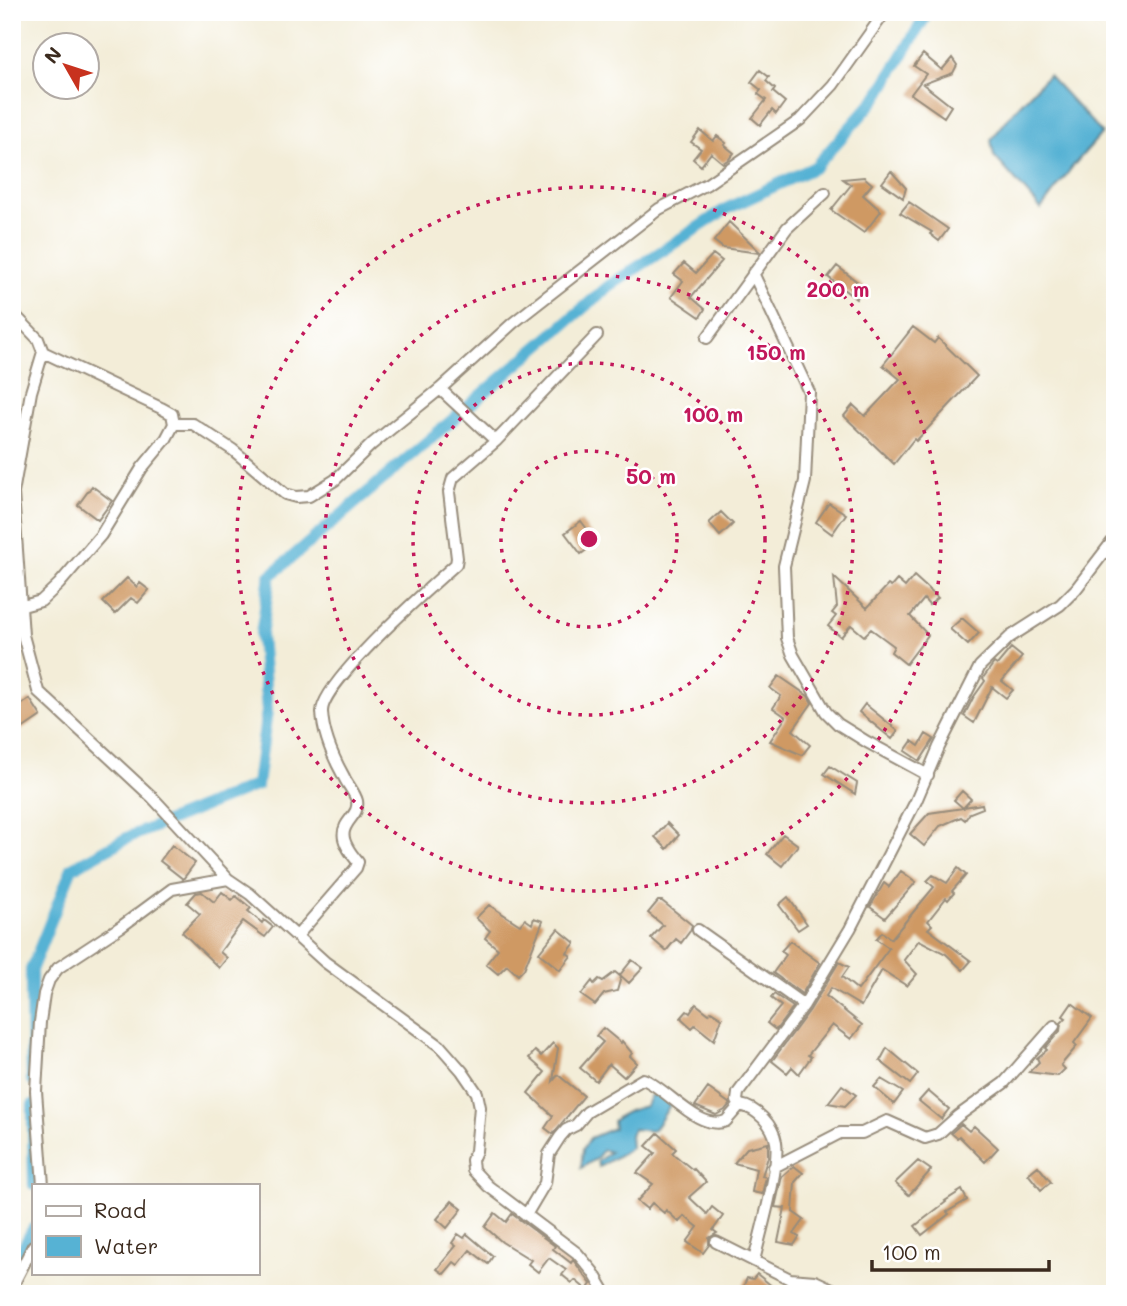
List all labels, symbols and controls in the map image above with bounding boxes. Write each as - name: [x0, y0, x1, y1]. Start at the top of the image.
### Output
- north arrow: [32, 32, 102, 102]
- text: N: [38, 42, 67, 68]
- text: 200 m: [807, 275, 869, 302]
- text: 150 m: [746, 338, 806, 365]
- text: 100 m: [683, 400, 743, 427]
- text: 50 m: [626, 462, 676, 489]
- centre of rings: [577, 527, 601, 551]
- legend: [32, 1184, 259, 1274]
- text: Road: [94, 1196, 146, 1223]
- scale bar: [872, 1229, 1048, 1273]
- text: Water: [94, 1232, 158, 1259]
- text: 100 m: [882, 1238, 941, 1265]

